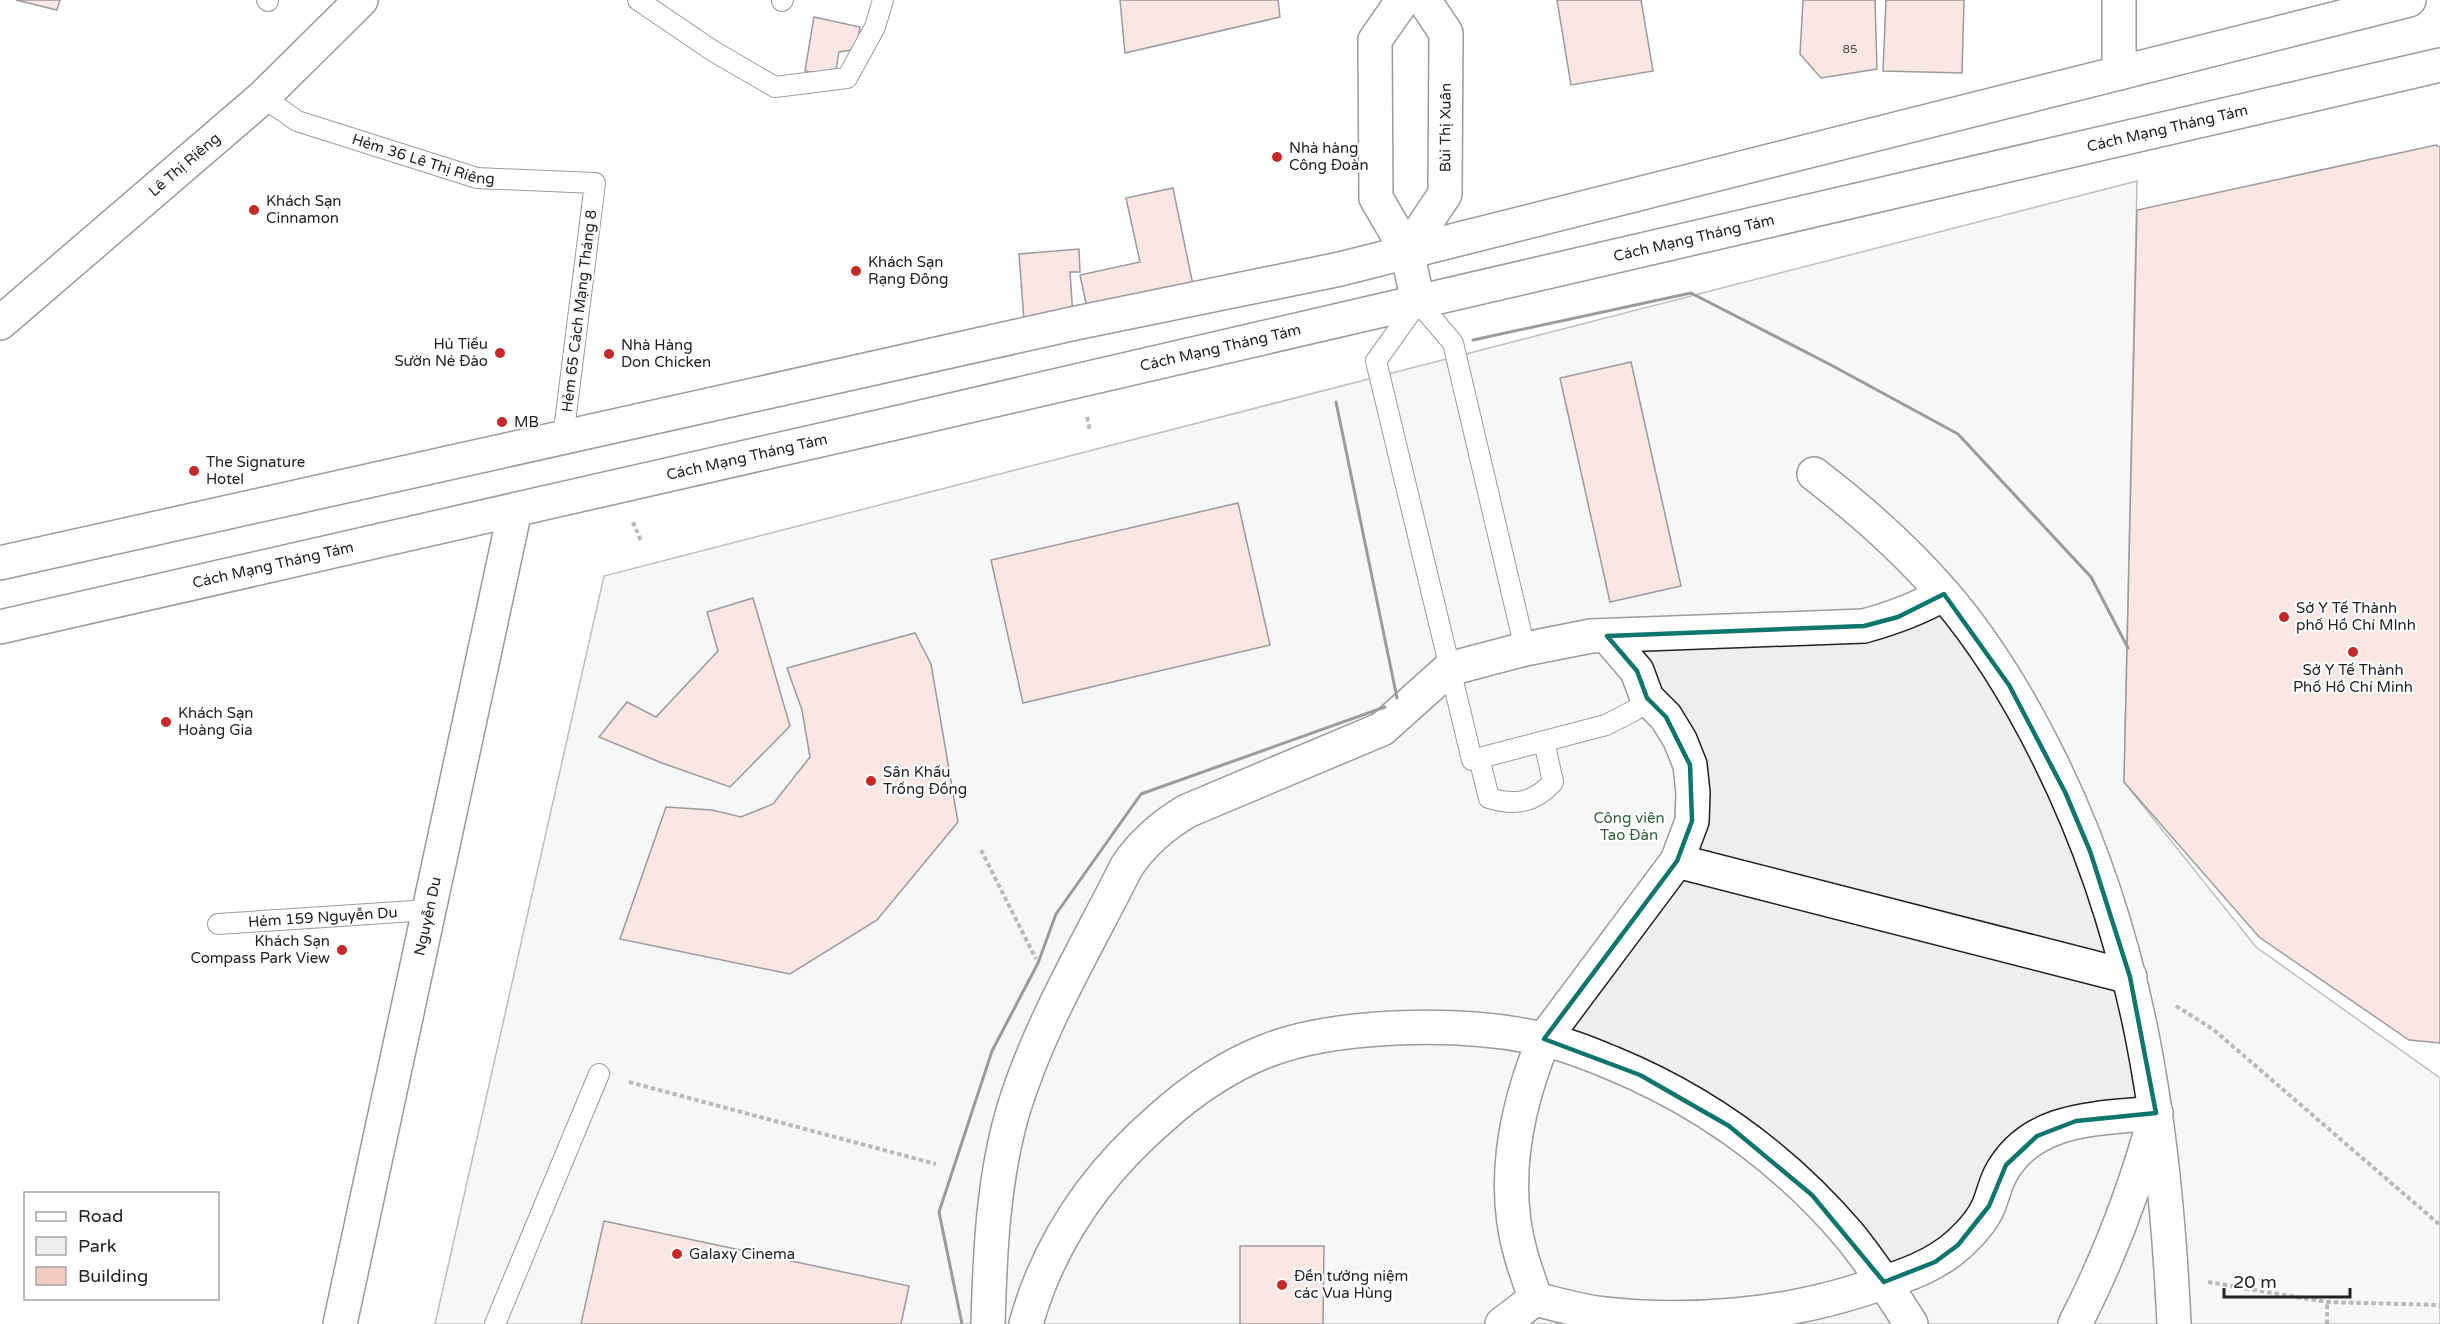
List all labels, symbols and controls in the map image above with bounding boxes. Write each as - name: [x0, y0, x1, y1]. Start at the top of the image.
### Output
- house number: 85: [1842, 42, 1858, 56]
- street label: Bùi Thị Xuân: [1436, 83, 1455, 172]
- street label: Cách Mạng Tháng Tám: [2085, 101, 2250, 156]
- street label: Lê Thị Riêng: [145, 129, 224, 200]
- street label: Hẻm 36 Lê Thị Riêng: [350, 130, 495, 188]
- place label: Nhà hàng Công Đoàn: [1289, 139, 1369, 174]
- marker: Nhà hàng Công Đoàn: [1270, 150, 1284, 164]
- place label: Khách Sạn Cinnamon: [266, 192, 341, 227]
- marker: Khách Sạn Cinnamon: [247, 203, 261, 217]
- street label: Hẻm 65 Cách Mạng Tháng 8: [558, 209, 600, 413]
- street label: Cách Mạng Tháng Tám: [1612, 211, 1776, 265]
- place label: Khách Sạn Rạng Đông: [868, 253, 948, 288]
- marker: Khách Sạn Rạng Đông: [849, 264, 863, 278]
- street label: Cách Mạng Tháng Tám: [1138, 320, 1303, 375]
- place label: Hủ Tiếu Sườn Né Đào: [394, 335, 488, 370]
- place label: Nhà Hàng Don Chicken: [621, 336, 711, 371]
- marker: Hủ Tiếu Sườn Né Đào: [493, 346, 507, 360]
- marker: Nhà Hàng Don Chicken: [602, 347, 616, 361]
- place label: MB: [514, 413, 539, 431]
- marker: MB: [495, 415, 509, 429]
- street label: Cách Mạng Tháng Tám: [665, 430, 829, 484]
- place label: The Signature Hotel: [206, 453, 305, 488]
- marker: The Signature Hotel: [187, 464, 201, 478]
- street label: Cách Mạng Tháng Tám: [191, 538, 355, 592]
- place label: Sở Y Tế Thành phố Hồ Chí MInh: [2296, 599, 2416, 634]
- marker: Sở Y Tế Thành phố Hồ Chí MInh: [2277, 610, 2291, 624]
- marker: Sở Y Tế Thành Phố Hồ Chí Minh: [2346, 645, 2360, 659]
- place label: Sở Y Tế Thành Phố Hồ Chí Minh: [2293, 661, 2413, 696]
- place label: Khách Sạn Hoàng Gia: [178, 704, 253, 739]
- marker: Khách Sạn Hoàng Gia: [159, 715, 173, 729]
- place label: Sân Khấu Trống Đồng: [883, 763, 967, 798]
- marker: Sân Khấu Trống Đồng: [864, 774, 878, 788]
- park label: Công viên Tao Đàn: [1593, 809, 1665, 844]
- street label: Nguyễn Du: [410, 875, 445, 957]
- street label: Hẻm 159 Nguyễn Du: [247, 903, 398, 931]
- place label: Khách Sạn Compass Park View: [190, 932, 330, 967]
- marker: Khách Sạn Compass Park View: [335, 943, 349, 957]
- legend: [24, 1192, 219, 1300]
- text: Road: [78, 1205, 123, 1227]
- text: Park: [78, 1235, 117, 1257]
- place label: Galaxy Cinema: [689, 1245, 795, 1263]
- marker: Galaxy Cinema: [670, 1247, 684, 1261]
- scale bar: [2224, 1261, 2350, 1299]
- text: Building: [78, 1265, 148, 1287]
- place label: Đền tưởng niệm các Vua Hùng: [1294, 1267, 1408, 1302]
- text: 20 m: [2233, 1271, 2277, 1293]
- marker: Đền tưởng niệm các Vua Hùng: [1275, 1278, 1289, 1292]

